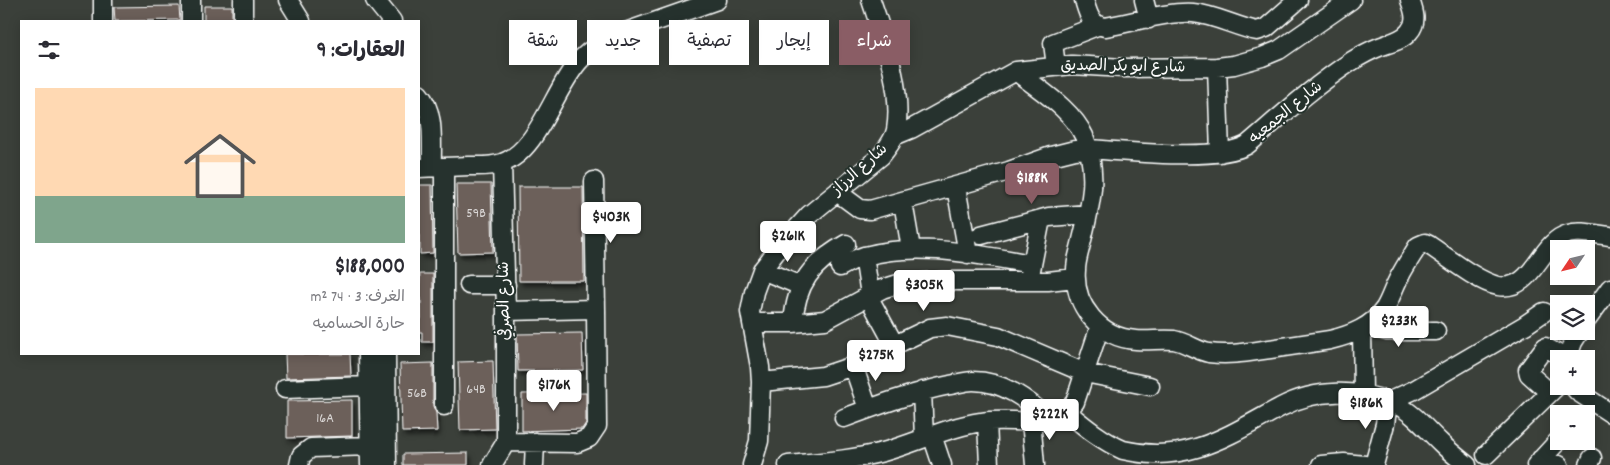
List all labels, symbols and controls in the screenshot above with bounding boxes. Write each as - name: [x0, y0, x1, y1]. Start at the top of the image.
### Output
- chip: شقة: [509, 20, 577, 65]
- chip: جديد: [587, 20, 659, 65]
- chip: تصفية: [669, 20, 749, 65]
- chip: إيجار: [759, 20, 829, 65]
- chip: شراء: [839, 20, 910, 65]
- icon: filters: [35, 36, 63, 64]
- text: العقارات: 9: [317, 37, 405, 67]
- street label: شارع ابو بكر الصديق: [1060, 54, 1186, 80]
- street label: شارع الجمعيه: [1244, 76, 1328, 150]
- icon: home: [175, 121, 265, 211]
- street label: شارع الرزاز: [825, 138, 893, 203]
- pin: $188K: [997, 162, 1067, 205]
- text: $188K: [1016, 167, 1048, 190]
- pin: $403K: [576, 202, 646, 244]
- house number: 59B: [466, 204, 486, 224]
- text: $403K: [592, 206, 630, 229]
- pin: $261K: [753, 220, 823, 263]
- text: $261K: [771, 225, 805, 248]
- north arrow: [1550, 240, 1595, 285]
- map controls: [1550, 240, 1595, 450]
- text: $188,000: [335, 253, 405, 283]
- street label: شارع الصرفي: [493, 261, 517, 341]
- pin: $305K: [889, 270, 959, 312]
- text: $305K: [905, 274, 943, 297]
- text: الغرف: 3 · 74 m²: [310, 286, 405, 309]
- button: layers: [1550, 295, 1595, 340]
- pin: $233K: [1364, 306, 1434, 348]
- text: $233K: [1381, 310, 1417, 333]
- text: حارة الحساميه: [313, 313, 405, 336]
- pin: $275K: [841, 340, 911, 382]
- text: $275K: [858, 344, 894, 367]
- button: +: [1550, 350, 1595, 395]
- pin: $176K: [519, 370, 589, 412]
- text: $176K: [538, 374, 570, 397]
- house number: 64B: [466, 380, 486, 400]
- house number: 56B: [407, 384, 427, 404]
- pin: $186K: [1331, 388, 1401, 430]
- text: $186K: [1349, 392, 1383, 415]
- pin: $222K: [1015, 398, 1085, 441]
- text: $222K: [1032, 403, 1068, 426]
- button: −: [1550, 405, 1595, 450]
- house number: 16A: [316, 409, 334, 429]

